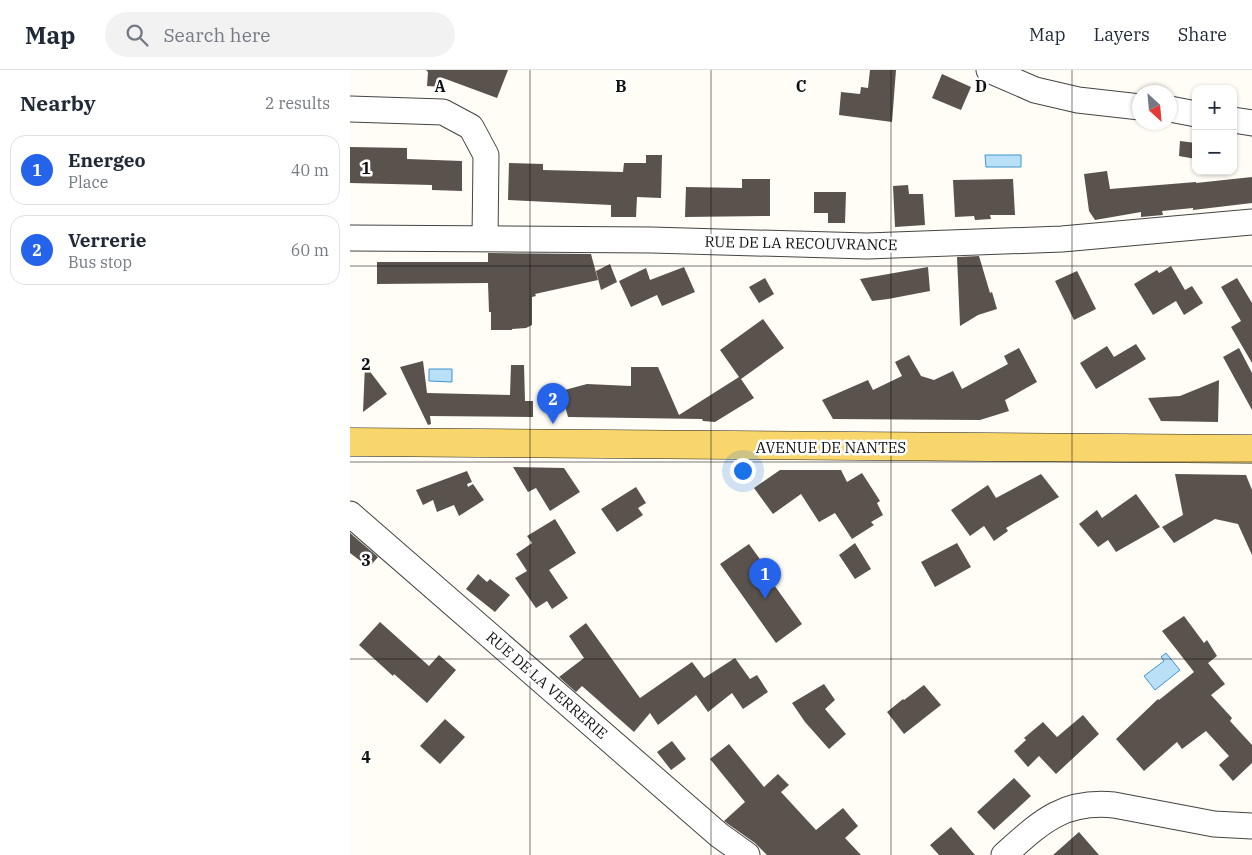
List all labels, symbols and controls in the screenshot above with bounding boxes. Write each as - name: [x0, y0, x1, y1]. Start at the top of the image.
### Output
- search box: [105, 12, 455, 57]
- text: Map: [25, 19, 75, 51]
- icon: search: [123, 21, 151, 49]
- text: Search here: [163, 23, 270, 47]
- text: Map: [1029, 23, 1066, 46]
- text: Layers: [1094, 23, 1150, 46]
- text: Share: [1178, 23, 1227, 46]
- text: A: [434, 76, 446, 96]
- text: B: [615, 76, 627, 96]
- text: C: [796, 76, 806, 96]
- text: D: [975, 76, 987, 96]
- north arrow: [1132, 85, 1177, 130]
- map controls: [1192, 85, 1237, 175]
- button: +: [1192, 85, 1237, 130]
- text: Nearby: [20, 89, 96, 117]
- text: 2 results: [265, 93, 330, 113]
- button: −: [1192, 130, 1237, 175]
- text: Energeo: [68, 148, 146, 172]
- text: 1: [361, 158, 371, 178]
- text: 1: [32, 160, 42, 180]
- text: 40 m: [291, 160, 329, 180]
- text: Place: [68, 172, 108, 192]
- text: Verrerie: [68, 228, 147, 252]
- street label: RUE DE LA RECOUVRANCE: [704, 232, 898, 254]
- text: 2: [32, 240, 42, 260]
- text: 60 m: [291, 240, 329, 260]
- text: Bus stop: [68, 252, 132, 272]
- text: 2: [361, 354, 371, 374]
- pin: 2: [537, 383, 569, 424]
- street label: AVENUE DE NANTES: [756, 438, 906, 457]
- your location: [730, 458, 756, 484]
- text: 3: [361, 550, 371, 570]
- pin: 1: [749, 558, 781, 599]
- street label: RUE DE LA VERRERIE: [482, 627, 612, 743]
- text: 4: [361, 747, 371, 767]

